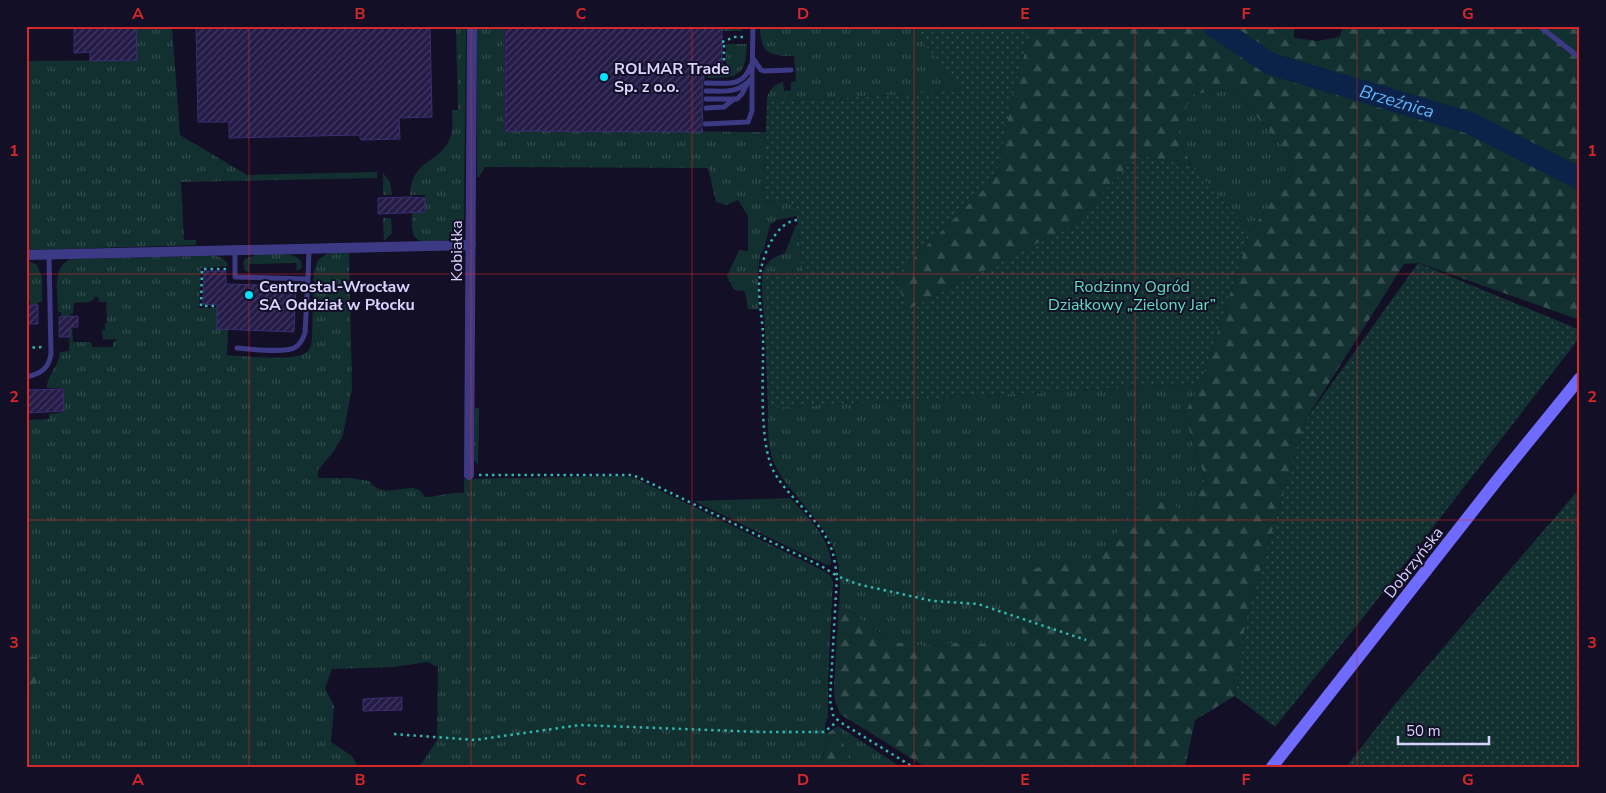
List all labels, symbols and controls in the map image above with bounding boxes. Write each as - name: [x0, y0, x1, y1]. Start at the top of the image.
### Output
- text: A: [132, 3, 144, 25]
- text: B: [354, 3, 366, 25]
- text: C: [576, 3, 587, 25]
- text: D: [797, 3, 809, 25]
- text: E: [1020, 3, 1030, 25]
- text: F: [1242, 3, 1251, 25]
- text: G: [1462, 3, 1474, 25]
- place label: ROLMAR Trade Sp. z o.o.: [614, 58, 730, 98]
- marker: ROLMAR Trade Sp. z o.o.: [598, 71, 610, 83]
- water label: Brzeźnica: [1357, 79, 1437, 124]
- text: 1: [9, 140, 19, 162]
- text: 1: [1587, 140, 1597, 162]
- street label: Kobiałka: [446, 220, 468, 282]
- place label: Centrostal-Wrocław SA Oddział w Płocku: [259, 276, 415, 316]
- park label: Rodzinny Ogród Działkowy „Zielony Jar”: [1048, 276, 1216, 316]
- marker: Centrostal-Wrocław SA Oddział w Płocku: [243, 289, 255, 301]
- text: 2: [9, 386, 19, 408]
- text: 2: [1587, 386, 1597, 408]
- street label: Dobrzyńska: [1379, 523, 1448, 603]
- text: 3: [9, 632, 19, 654]
- text: 3: [1587, 632, 1597, 654]
- scale bar: [1398, 713, 1490, 745]
- text: 50 m: [1406, 721, 1441, 741]
- text: A: [132, 769, 144, 791]
- text: B: [354, 769, 366, 791]
- text: C: [576, 769, 587, 791]
- text: D: [797, 769, 809, 791]
- text: E: [1020, 769, 1030, 791]
- text: F: [1242, 769, 1251, 791]
- text: G: [1462, 769, 1474, 791]

